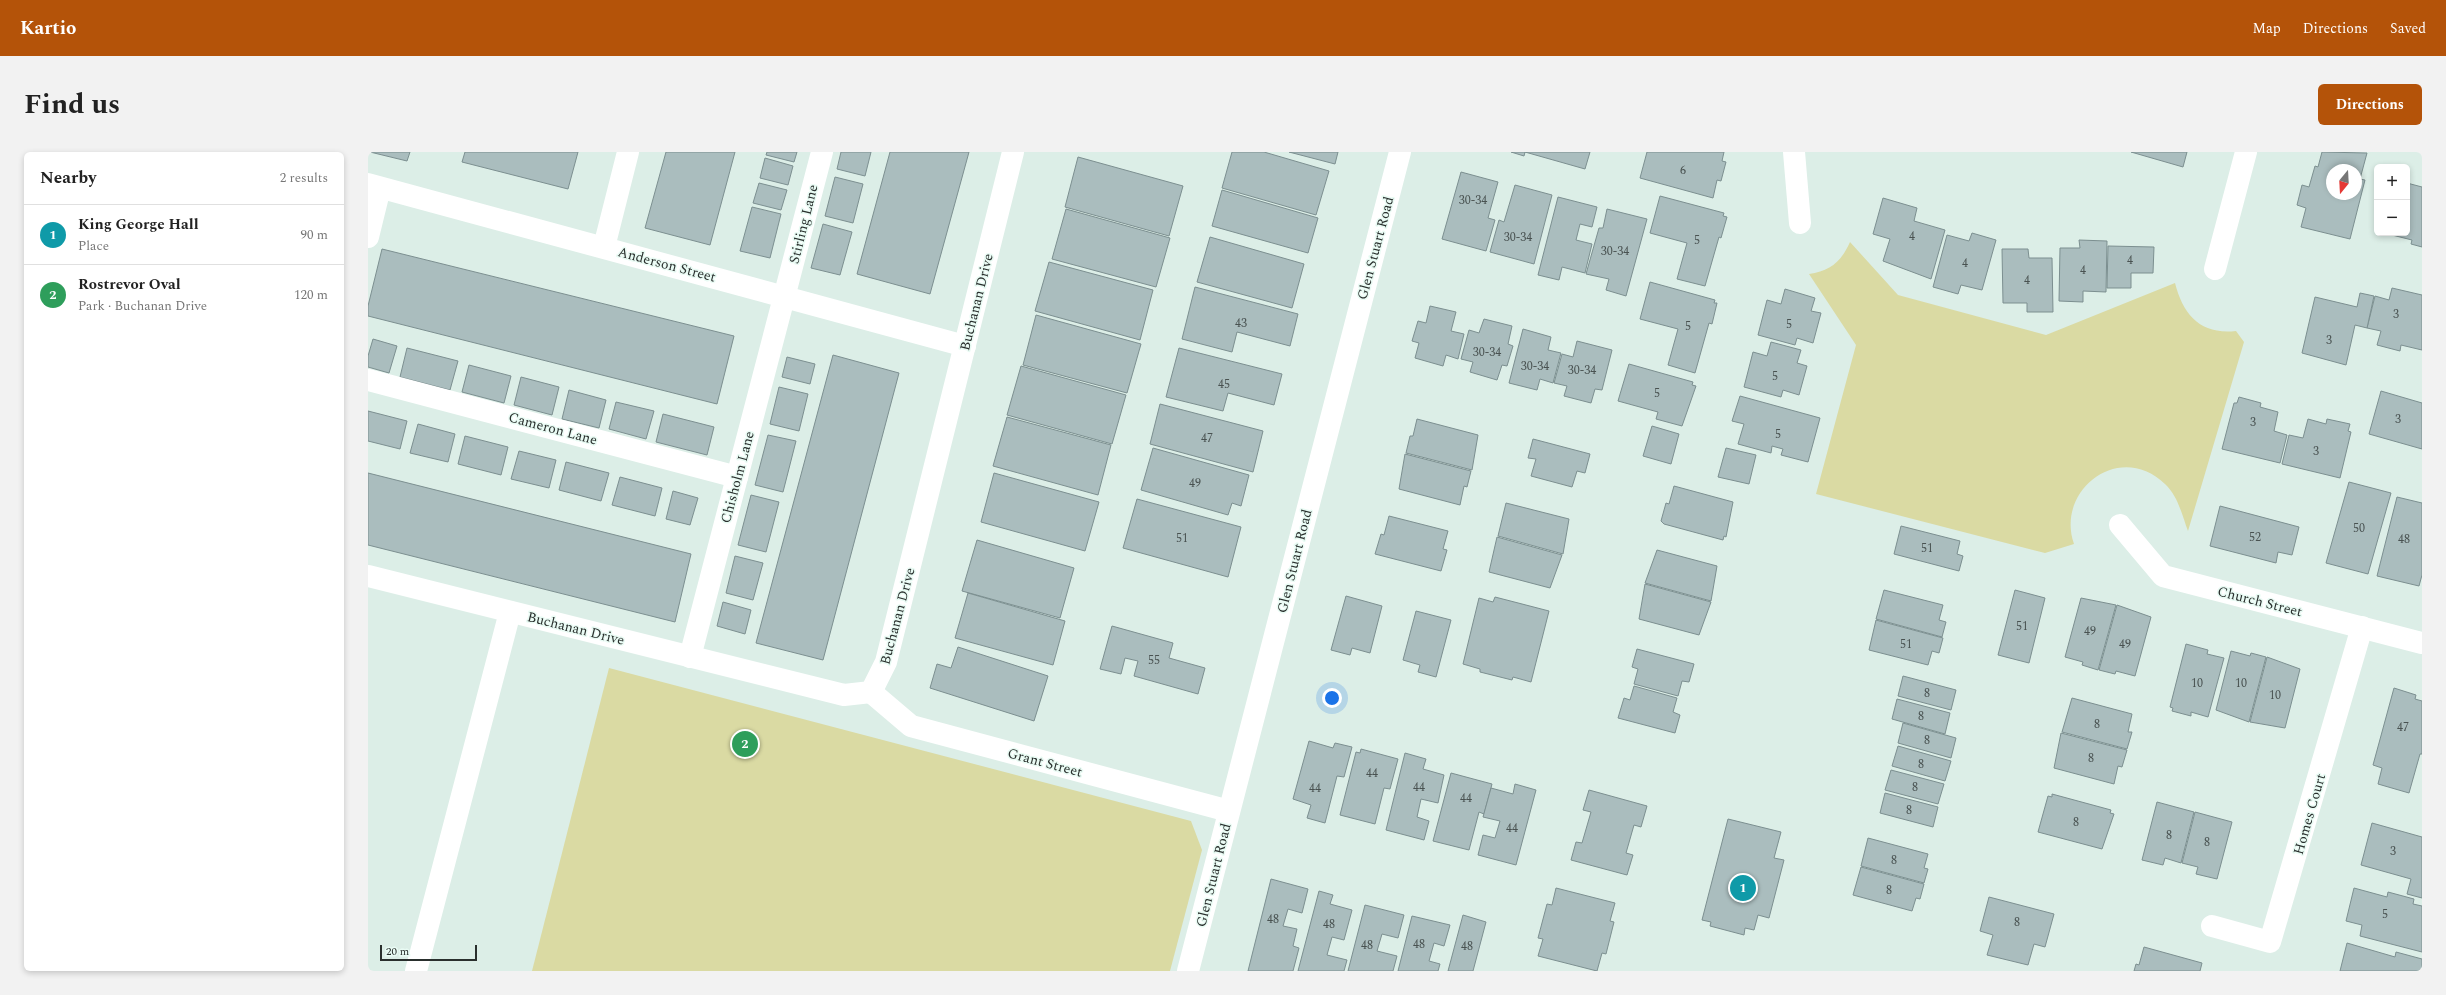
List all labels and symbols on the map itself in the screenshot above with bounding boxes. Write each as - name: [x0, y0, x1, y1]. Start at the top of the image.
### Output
- house number: 6: [1680, 161, 1686, 180]
- north arrow: [2326, 164, 2362, 200]
- street label: Stirling Lane: [784, 182, 824, 266]
- house number: 30-34: [1459, 191, 1487, 210]
- street label: Glen Stuart Road: [1352, 194, 1399, 302]
- house number: 4: [1909, 227, 1915, 246]
- house number: 30-34: [1504, 228, 1532, 247]
- house number: 5: [1694, 231, 1700, 250]
- street label: Anderson Street: [615, 241, 718, 288]
- house number: 30-34: [1601, 242, 1629, 261]
- street label: Buchanan Drive: [954, 251, 999, 353]
- house number: 4: [2127, 251, 2133, 270]
- house number: 4: [1962, 254, 1968, 273]
- house number: 4: [2080, 261, 2086, 280]
- house number: 4: [2024, 271, 2030, 290]
- house number: 3: [2393, 305, 2399, 324]
- house number: 43: [1235, 314, 1247, 333]
- house number: 5: [1786, 315, 1792, 334]
- house number: 5: [1685, 317, 1691, 336]
- house number: 3: [2326, 331, 2332, 350]
- house number: 30-34: [1473, 343, 1501, 362]
- house number: 30-34: [1521, 357, 1549, 376]
- house number: 30-34: [1568, 361, 1596, 380]
- house number: 5: [1772, 367, 1778, 386]
- house number: 45: [1218, 375, 1230, 394]
- house number: 5: [1654, 384, 1660, 403]
- street label: Cameron Lane: [506, 407, 600, 450]
- house number: 3: [2395, 410, 2401, 429]
- house number: 3: [2250, 413, 2256, 432]
- house number: 5: [1775, 425, 1781, 444]
- street label: Chisholm Lane: [715, 428, 760, 526]
- house number: 47: [1201, 429, 1213, 448]
- house number: 3: [2313, 442, 2319, 461]
- house number: 49: [1189, 474, 1201, 493]
- street label: Glen Stuart Road: [1271, 507, 1318, 615]
- house number: 50: [2353, 519, 2365, 538]
- house number: 52: [2249, 528, 2261, 547]
- house number: 51: [1176, 529, 1188, 548]
- house number: 48: [2398, 530, 2410, 549]
- house number: 51: [1921, 539, 1933, 558]
- street label: Buchanan Drive: [874, 565, 921, 667]
- street label: Church Street: [2215, 581, 2305, 622]
- street label: Buchanan Drive: [525, 606, 627, 651]
- house number: 51: [2016, 617, 2028, 636]
- house number: 49: [2084, 622, 2096, 641]
- house number: 51: [1900, 635, 1912, 654]
- house number: 49: [2119, 635, 2131, 654]
- house number: 55: [1148, 651, 1160, 670]
- house number: 10: [2191, 674, 2203, 693]
- house number: 10: [2235, 674, 2247, 693]
- house number: 8: [1924, 684, 1930, 703]
- house number: 10: [2269, 686, 2281, 705]
- your location: [1322, 688, 1342, 708]
- house number: 8: [1918, 707, 1924, 726]
- house number: 8: [2094, 715, 2100, 734]
- house number: 47: [2397, 718, 2409, 737]
- pin: 2: [732, 729, 758, 759]
- house number: 8: [1924, 731, 1930, 750]
- street label: Grant Street: [1005, 742, 1085, 783]
- house number: 8: [2088, 749, 2094, 768]
- house number: 8: [1918, 755, 1924, 774]
- house number: 44: [1366, 764, 1378, 783]
- street label: Homes Court: [2288, 771, 2331, 857]
- house number: 44: [1413, 778, 1425, 797]
- house number: 8: [1912, 778, 1918, 797]
- house number: 44: [1309, 779, 1321, 798]
- house number: 44: [1460, 789, 1472, 808]
- house number: 8: [1906, 801, 1912, 820]
- house number: 8: [2073, 813, 2079, 832]
- house number: 44: [1506, 819, 1518, 838]
- street label: Glen Stuart Road: [1190, 821, 1237, 929]
- house number: 8: [2166, 826, 2172, 845]
- house number: 8: [2204, 833, 2210, 852]
- house number: 3: [2390, 842, 2396, 861]
- house number: 8: [1891, 851, 1897, 870]
- pin: 1: [1730, 873, 1756, 903]
- house number: 8: [1886, 881, 1892, 900]
- house number: 5: [2382, 905, 2388, 924]
- house number: 48: [1267, 910, 1279, 929]
- house number: 8: [2014, 913, 2020, 932]
- house number: 48: [1323, 915, 1335, 934]
- house number: 48: [1413, 935, 1425, 954]
- house number: 48: [1361, 936, 1373, 955]
- house number: 48: [1461, 937, 1473, 956]
- scale bar: [380, 943, 477, 962]

